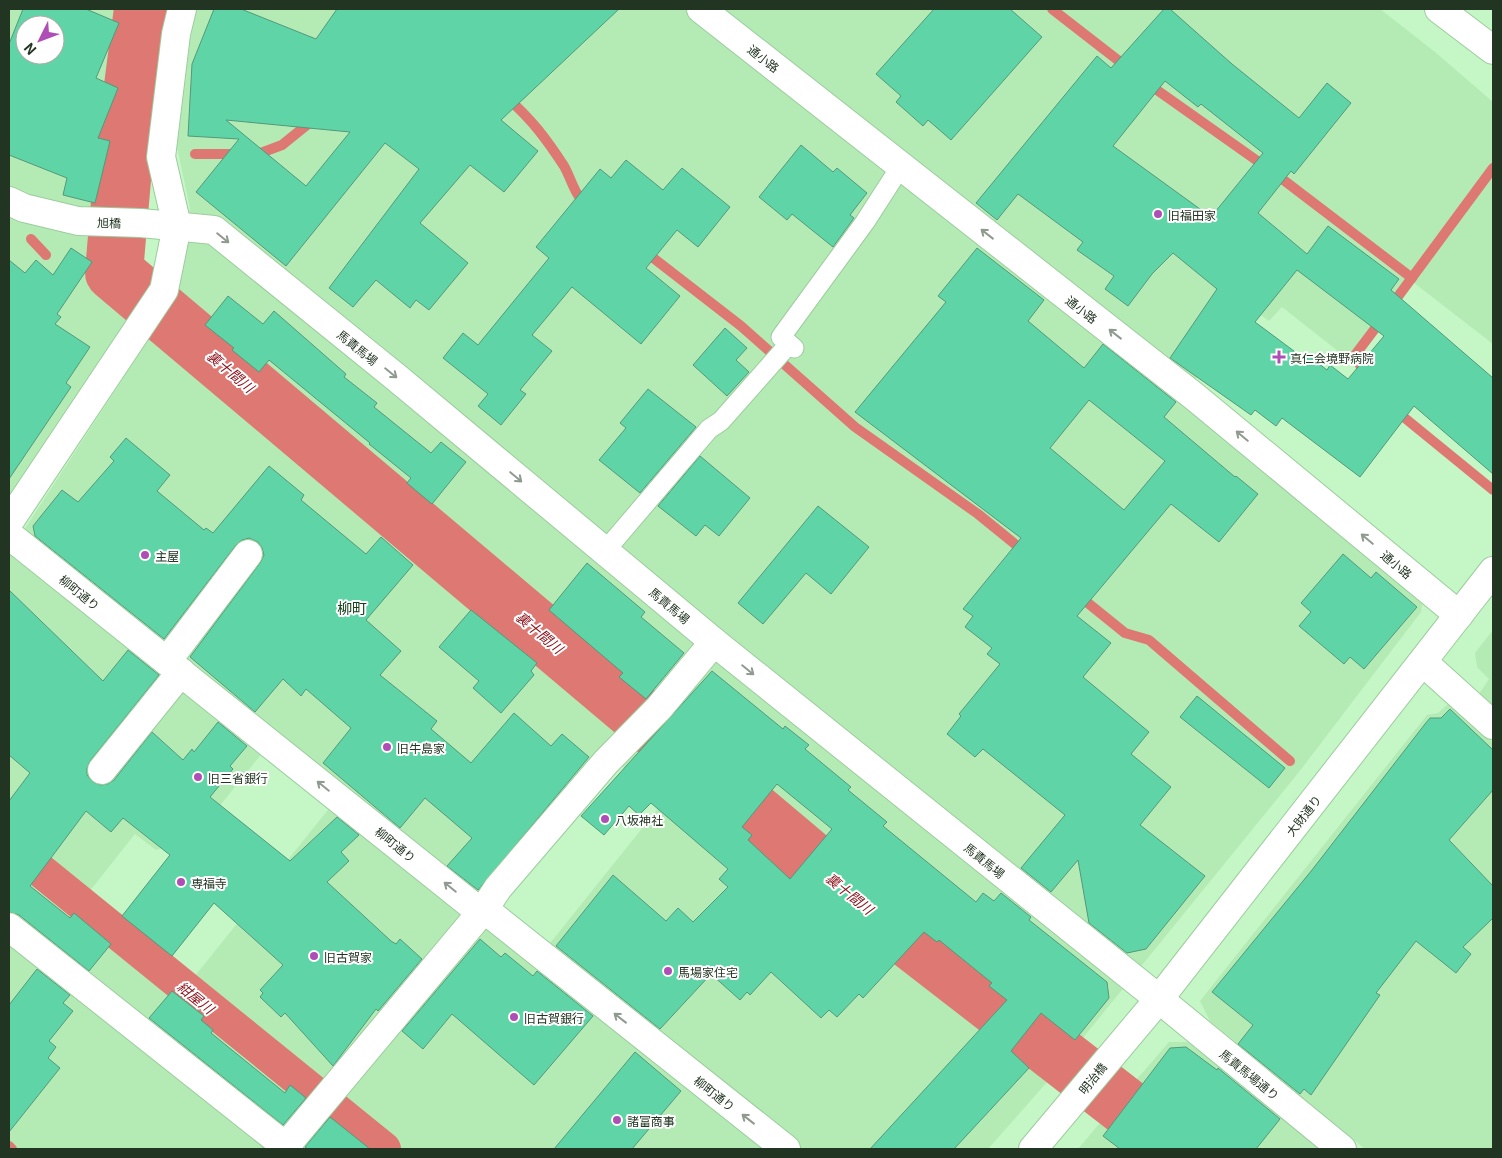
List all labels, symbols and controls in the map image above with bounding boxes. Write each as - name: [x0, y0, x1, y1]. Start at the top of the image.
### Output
- north arrow: [15, 15, 65, 65]
- text: N: [19, 39, 41, 60]
- street label: 通小路: [745, 40, 783, 76]
- place label: 旧福田家: [1168, 206, 1216, 223]
- marker: 旧福田家: [1152, 208, 1164, 220]
- street label: 旭橋: [97, 213, 121, 231]
- one-way arrow: [981, 228, 994, 239]
- one-way arrow: [216, 232, 229, 243]
- street label: 通小路: [1063, 291, 1101, 327]
- street label: 馬責馬場: [334, 325, 382, 369]
- one-way arrow: [1109, 329, 1122, 340]
- water label: 裏十間川: [203, 345, 260, 398]
- place label: 真仁会境野病院: [1290, 349, 1374, 366]
- marker: 真仁会境野病院: [1272, 350, 1286, 364]
- one-way arrow: [384, 367, 397, 378]
- one-way arrow: [1236, 430, 1249, 441]
- one-way arrow: [509, 471, 522, 482]
- one-way arrow: [1361, 534, 1374, 545]
- street label: 通小路: [1378, 546, 1416, 582]
- place label: 主屋: [155, 547, 179, 564]
- marker: 主屋: [139, 549, 151, 561]
- street label: 柳町通り: [56, 570, 104, 614]
- street label: 馬責馬場: [646, 583, 694, 627]
- district label: 柳町: [337, 597, 367, 618]
- water label: 裏十間川: [512, 606, 569, 659]
- one-way arrow: [742, 664, 755, 675]
- place label: 旧牛島家: [397, 739, 445, 756]
- marker: 旧牛島家: [381, 741, 393, 753]
- place label: 旧三省銀行: [208, 769, 268, 786]
- marker: 旧三省銀行: [192, 771, 204, 783]
- one-way arrow: [317, 781, 330, 792]
- street label: 大財通り: [1282, 791, 1324, 839]
- place label: 八坂神社: [615, 811, 663, 828]
- marker: 八坂神社: [599, 813, 611, 825]
- street label: 柳町通り: [372, 822, 420, 866]
- street label: 馬責馬場: [961, 838, 1009, 882]
- water label: 裏十間川: [822, 868, 880, 920]
- place label: 専福寺: [191, 874, 227, 891]
- marker: 専福寺: [175, 876, 187, 888]
- one-way arrow: [444, 882, 457, 893]
- place label: 旧古賀家: [324, 948, 372, 965]
- marker: 旧古賀家: [308, 950, 320, 962]
- place label: 馬場家住宅: [678, 963, 738, 980]
- marker: 馬場家住宅: [662, 965, 674, 977]
- water label: 紺屋川: [173, 976, 220, 1019]
- place label: 旧古賀銀行: [524, 1009, 584, 1026]
- marker: 旧古賀銀行: [508, 1011, 520, 1023]
- one-way arrow: [614, 1012, 627, 1023]
- street label: 馬責馬場通り: [1217, 1045, 1283, 1103]
- street label: 明治橋: [1074, 1059, 1110, 1097]
- street label: 柳町通り: [691, 1072, 739, 1114]
- place label: 諸富商事: [627, 1112, 675, 1129]
- one-way arrow: [742, 1113, 755, 1124]
- marker: 諸富商事: [611, 1114, 623, 1126]

